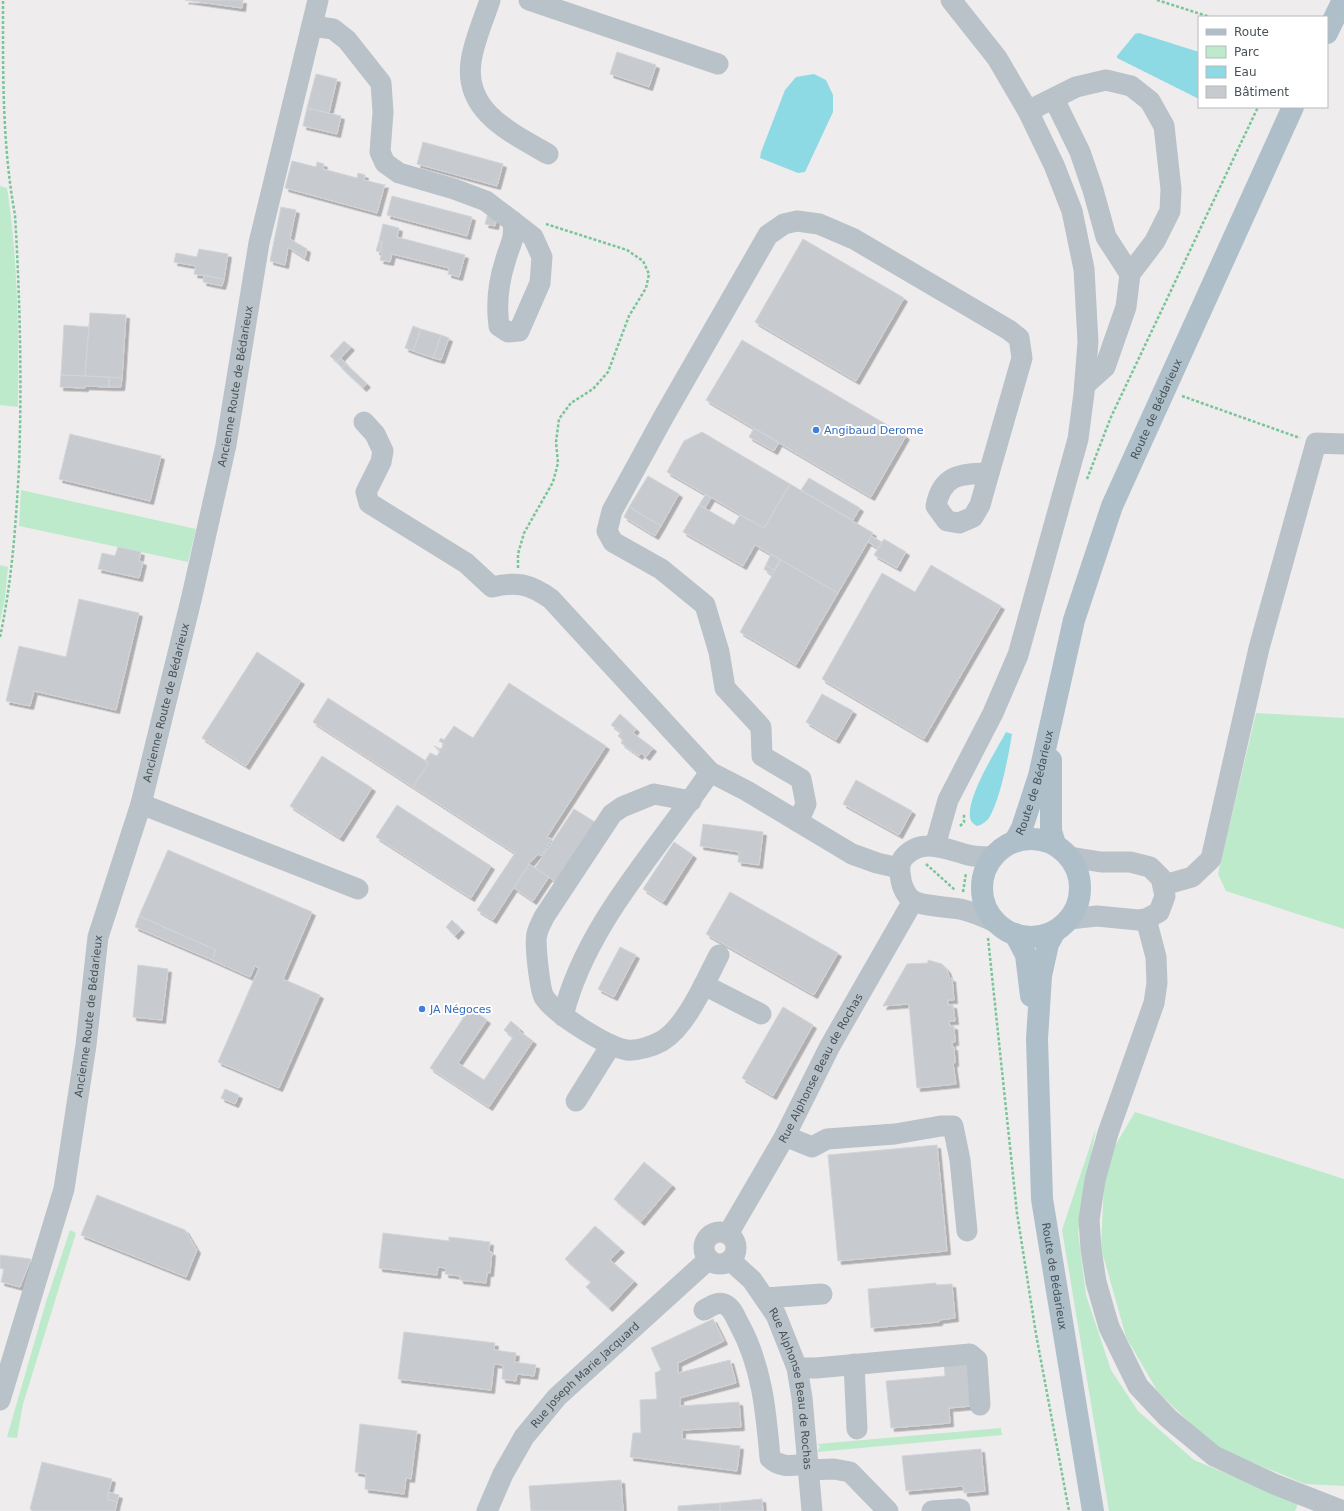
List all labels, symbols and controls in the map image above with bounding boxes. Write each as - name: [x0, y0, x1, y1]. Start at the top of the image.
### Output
- legend: [1198, 16, 1328, 108]
- text: Route: [1234, 25, 1269, 39]
- text: Parc: [1234, 45, 1259, 59]
- text: Eau: [1234, 65, 1257, 79]
- text: Bâtiment: [1234, 85, 1289, 99]
- street label: Ancienne Route de Bédarieux: [215, 304, 256, 468]
- street label: Route de Bédarieux: [1128, 357, 1185, 461]
- place label: Angibaud Derome: [824, 424, 924, 437]
- marker: Angibaud Derome: [811, 425, 821, 435]
- street label: Ancienne Route de Bédarieux: [141, 621, 192, 784]
- street label: Route de Bédarieux: [1013, 728, 1056, 838]
- street label: Ancienne Route de Bédarieux: [72, 934, 105, 1098]
- street label: Rue Alphonse Beau de Rochas: [776, 991, 866, 1145]
- place label: JA Négoces: [429, 1003, 492, 1016]
- marker: JA Négoces: [417, 1004, 427, 1014]
- street label: Route de Bédarieux: [1039, 1222, 1069, 1331]
- street label: Rue Alphonse Beau de Rochas: [766, 1305, 814, 1470]
- street label: Rue Joseph Marie Jacquard: [528, 1320, 642, 1431]

